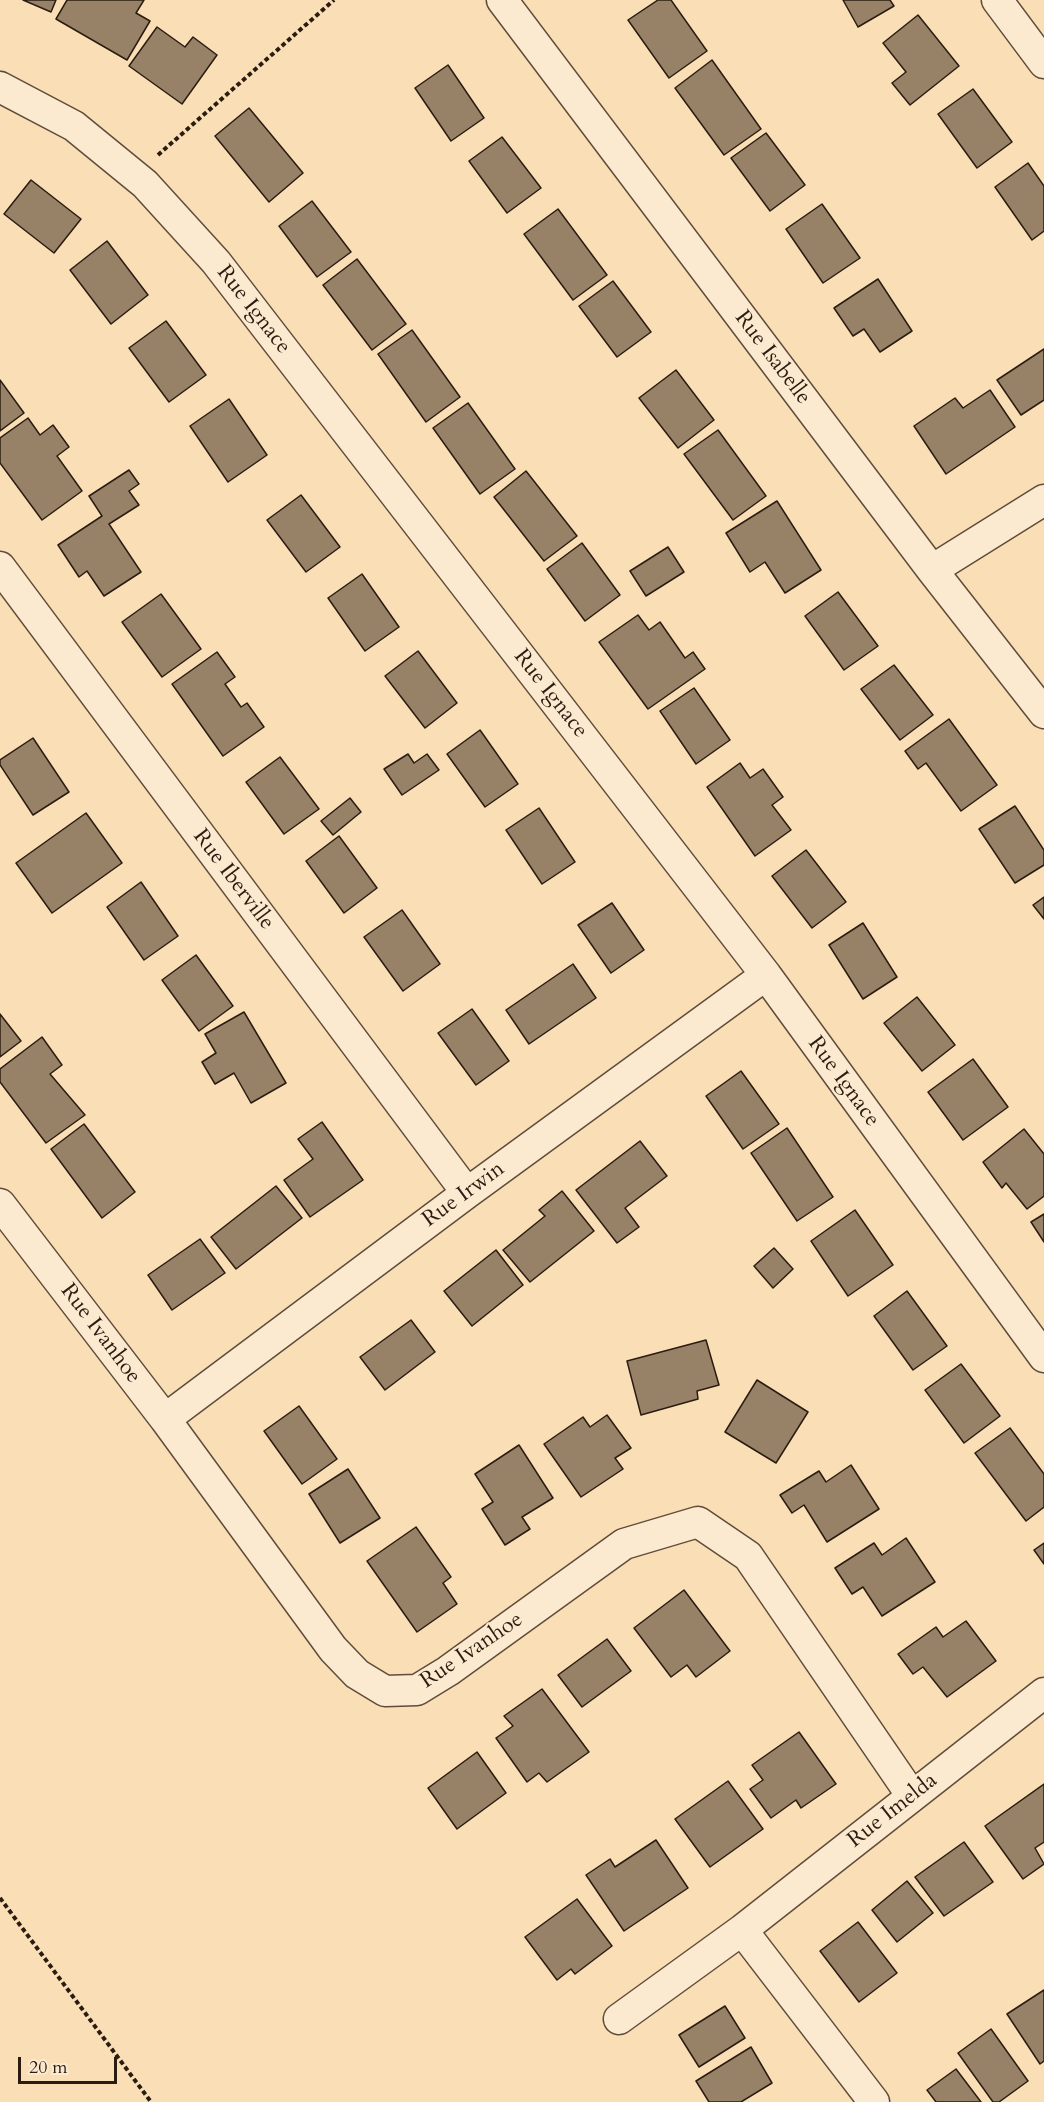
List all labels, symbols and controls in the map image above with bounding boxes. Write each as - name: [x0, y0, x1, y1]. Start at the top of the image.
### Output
- street label: Rue Ignace: [210, 260, 296, 360]
- street label: Rue Isabelle: [728, 306, 816, 410]
- street label: Rue Ignace: [507, 644, 593, 744]
- street label: Rue Iberville: [187, 825, 279, 935]
- street label: Rue Ignace: [801, 1032, 885, 1132]
- street label: Rue Irwin: [418, 1156, 510, 1234]
- street label: Rue Ivanhoe: [54, 1279, 146, 1389]
- street label: Rue Ivanhoe: [416, 1607, 528, 1695]
- street label: Rue Imelda: [843, 1768, 943, 1854]
- scale bar: [21, 2045, 120, 2083]
- text: 20 m: [29, 2055, 68, 2080]

